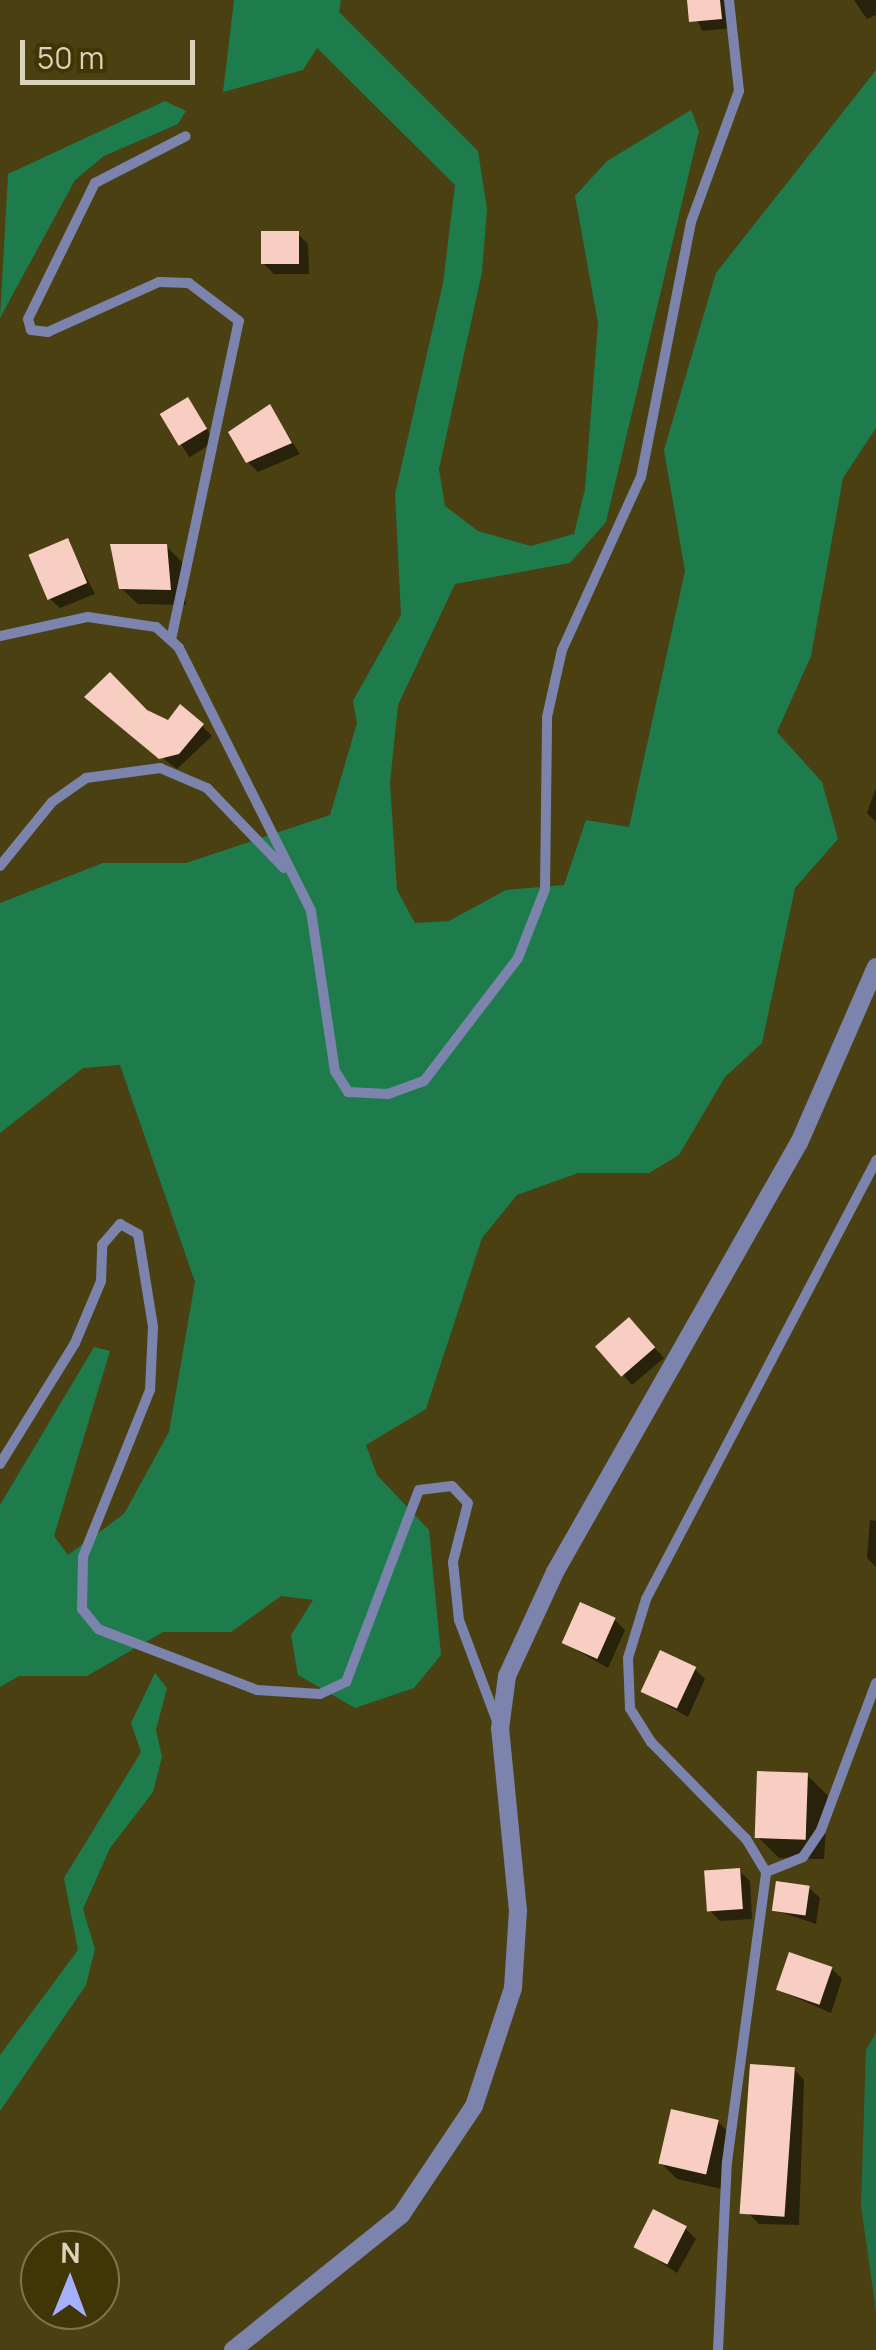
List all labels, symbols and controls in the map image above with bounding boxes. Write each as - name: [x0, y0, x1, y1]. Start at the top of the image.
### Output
- scale bar: [25, 20, 200, 82]
- text: 50 m: [37, 37, 104, 78]
- north arrow: [20, 2230, 120, 2330]
- text: N: [60, 2233, 81, 2271]

